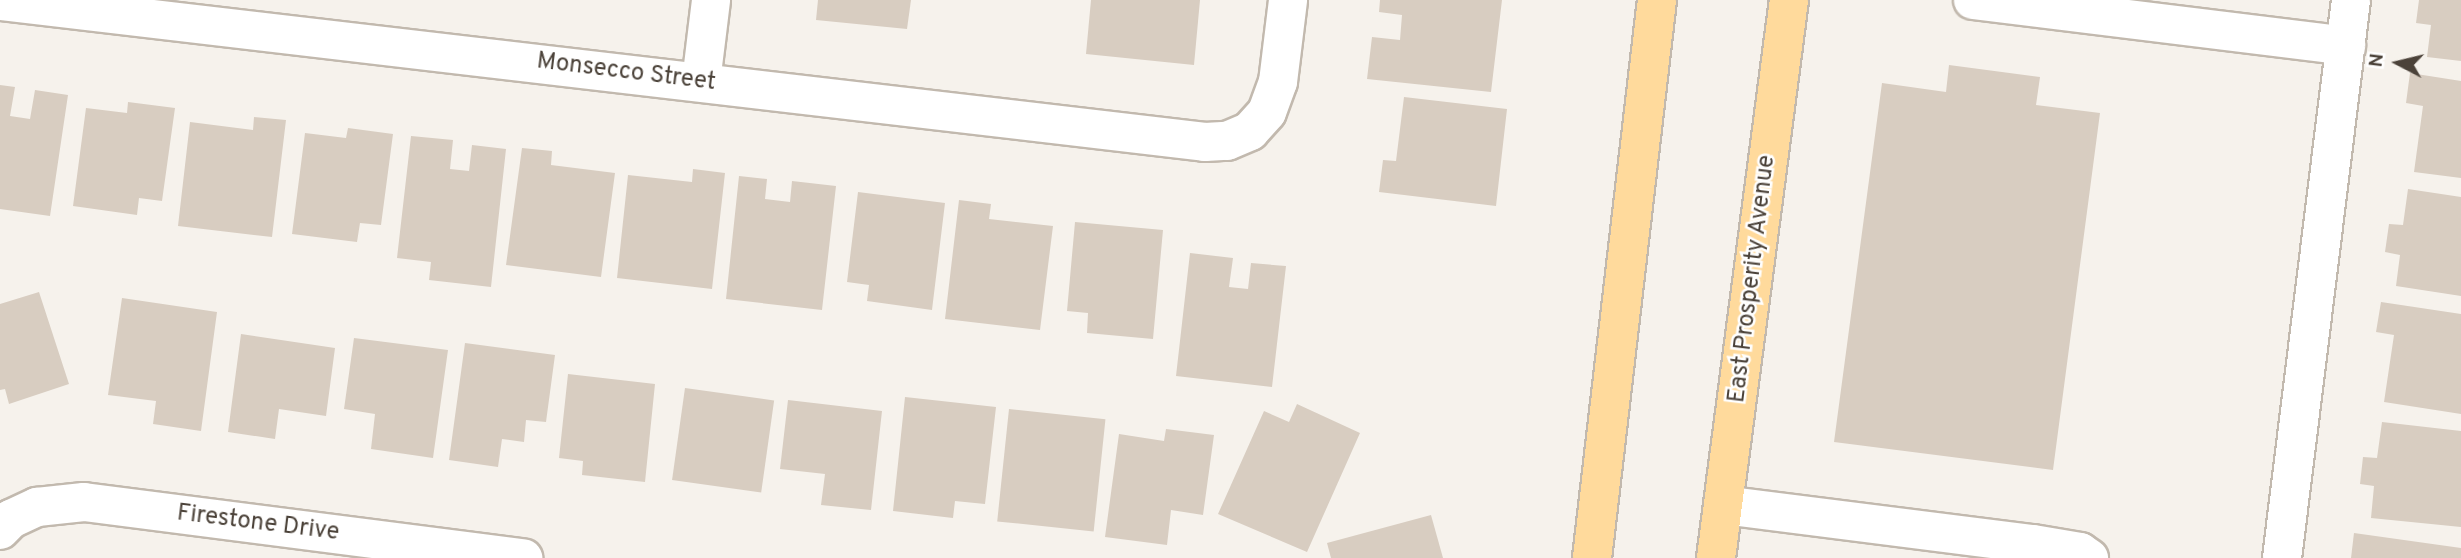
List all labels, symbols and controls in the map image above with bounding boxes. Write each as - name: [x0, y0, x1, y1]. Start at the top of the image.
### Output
- north arrow: [2363, 28, 2433, 98]
- street label: Monsecco Street: [535, 48, 717, 98]
- text: N: [2364, 52, 2390, 69]
- street label: East Prosperity Avenue: [1723, 153, 1783, 405]
- street label: Firestone Drive: [175, 500, 341, 548]

